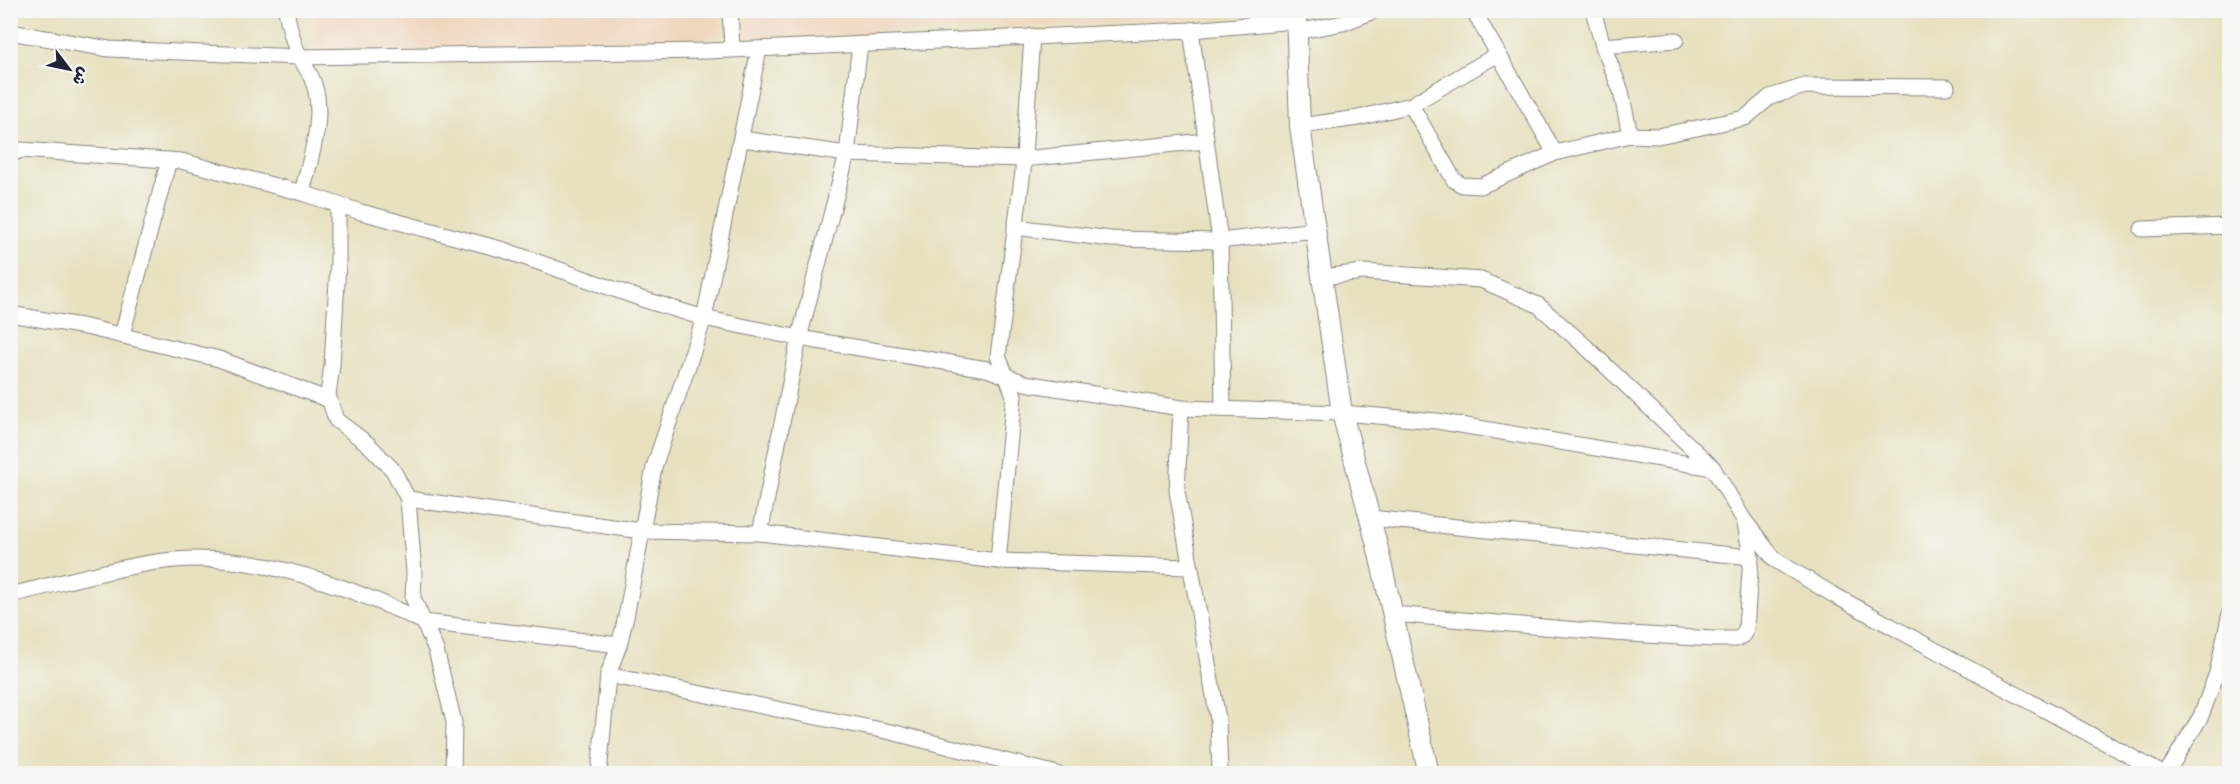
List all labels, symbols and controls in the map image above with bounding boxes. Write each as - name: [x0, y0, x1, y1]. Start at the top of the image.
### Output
- north arrow: [39, 39, 99, 99]
- text: ش: [69, 64, 96, 90]

